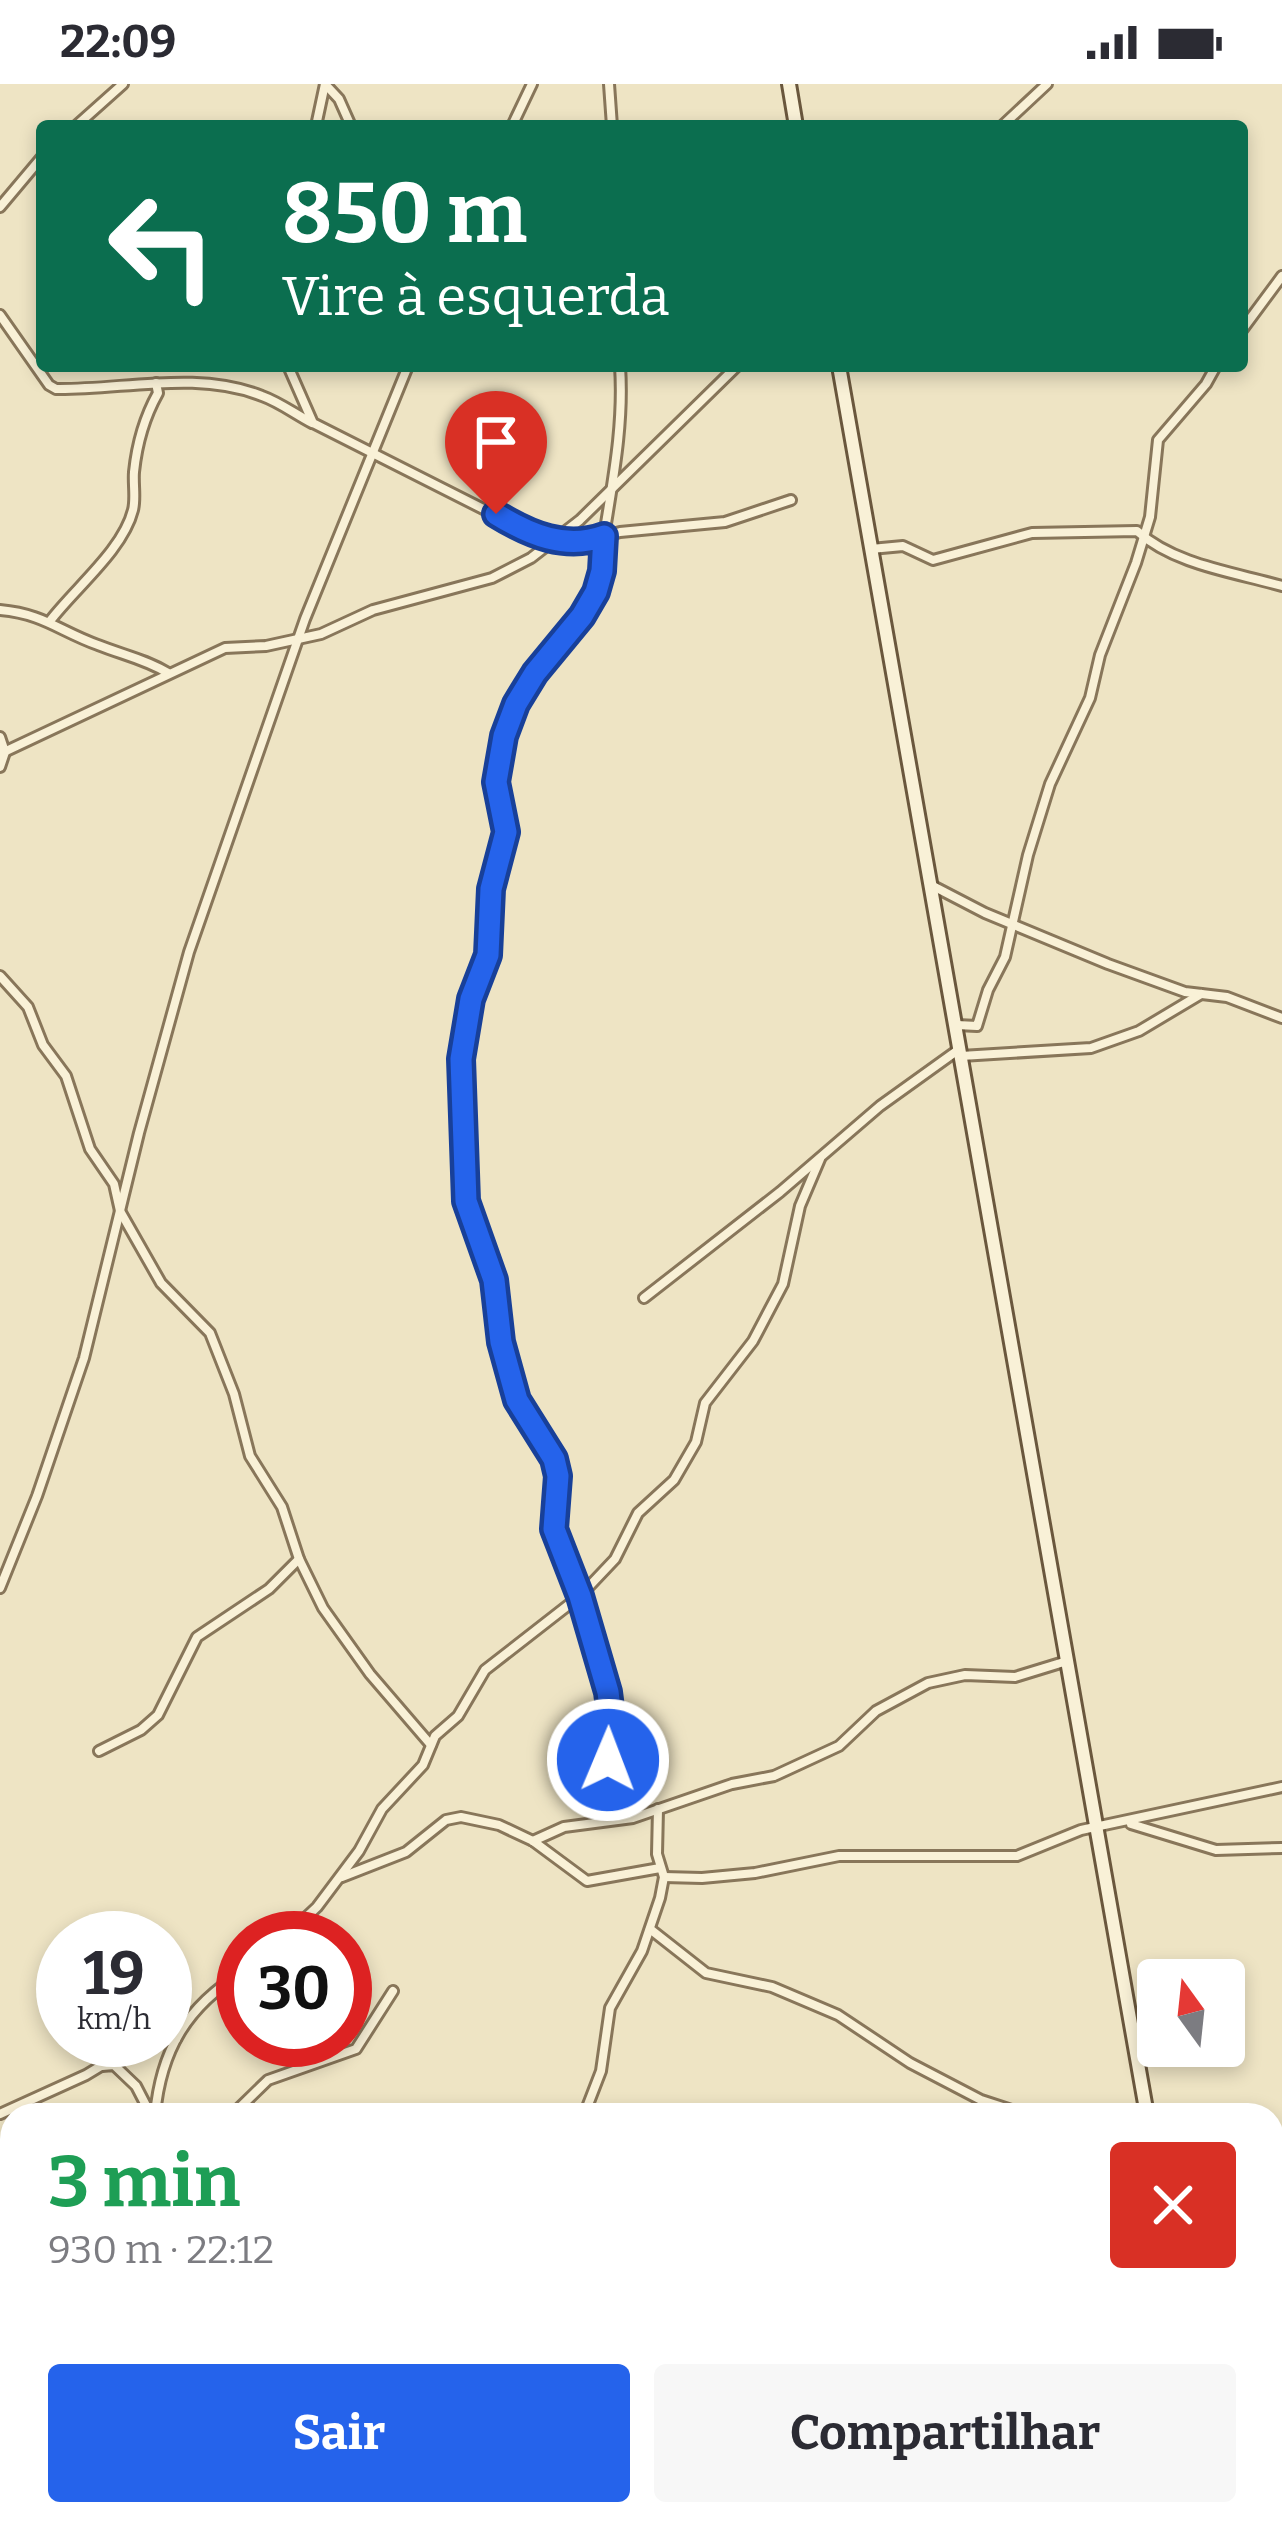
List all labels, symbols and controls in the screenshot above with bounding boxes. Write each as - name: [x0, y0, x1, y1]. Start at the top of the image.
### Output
- text: 22:09: [60, 15, 176, 69]
- text: 850 m: [282, 163, 527, 264]
- icon: left: [84, 168, 240, 324]
- text: Vire à esquerda: [282, 265, 669, 329]
- pin: [445, 391, 547, 514]
- icon: arrive: [463, 409, 529, 475]
- position arrow: [545, 1697, 671, 1823]
- speed limit sign: 30: [216, 1911, 372, 2067]
- text: 19: [83, 1938, 145, 2010]
- north arrow: [1137, 1959, 1245, 2067]
- map controls: [1137, 1959, 1245, 2067]
- text: km/h: [77, 2001, 151, 2037]
- text: 3 min: [48, 2139, 240, 2225]
- button: close: [1110, 2142, 1236, 2268]
- text: 930 m · 22:12: [48, 2227, 274, 2273]
- button: Sair: [48, 2364, 630, 2502]
- button: Compartilhar: [654, 2364, 1236, 2502]

